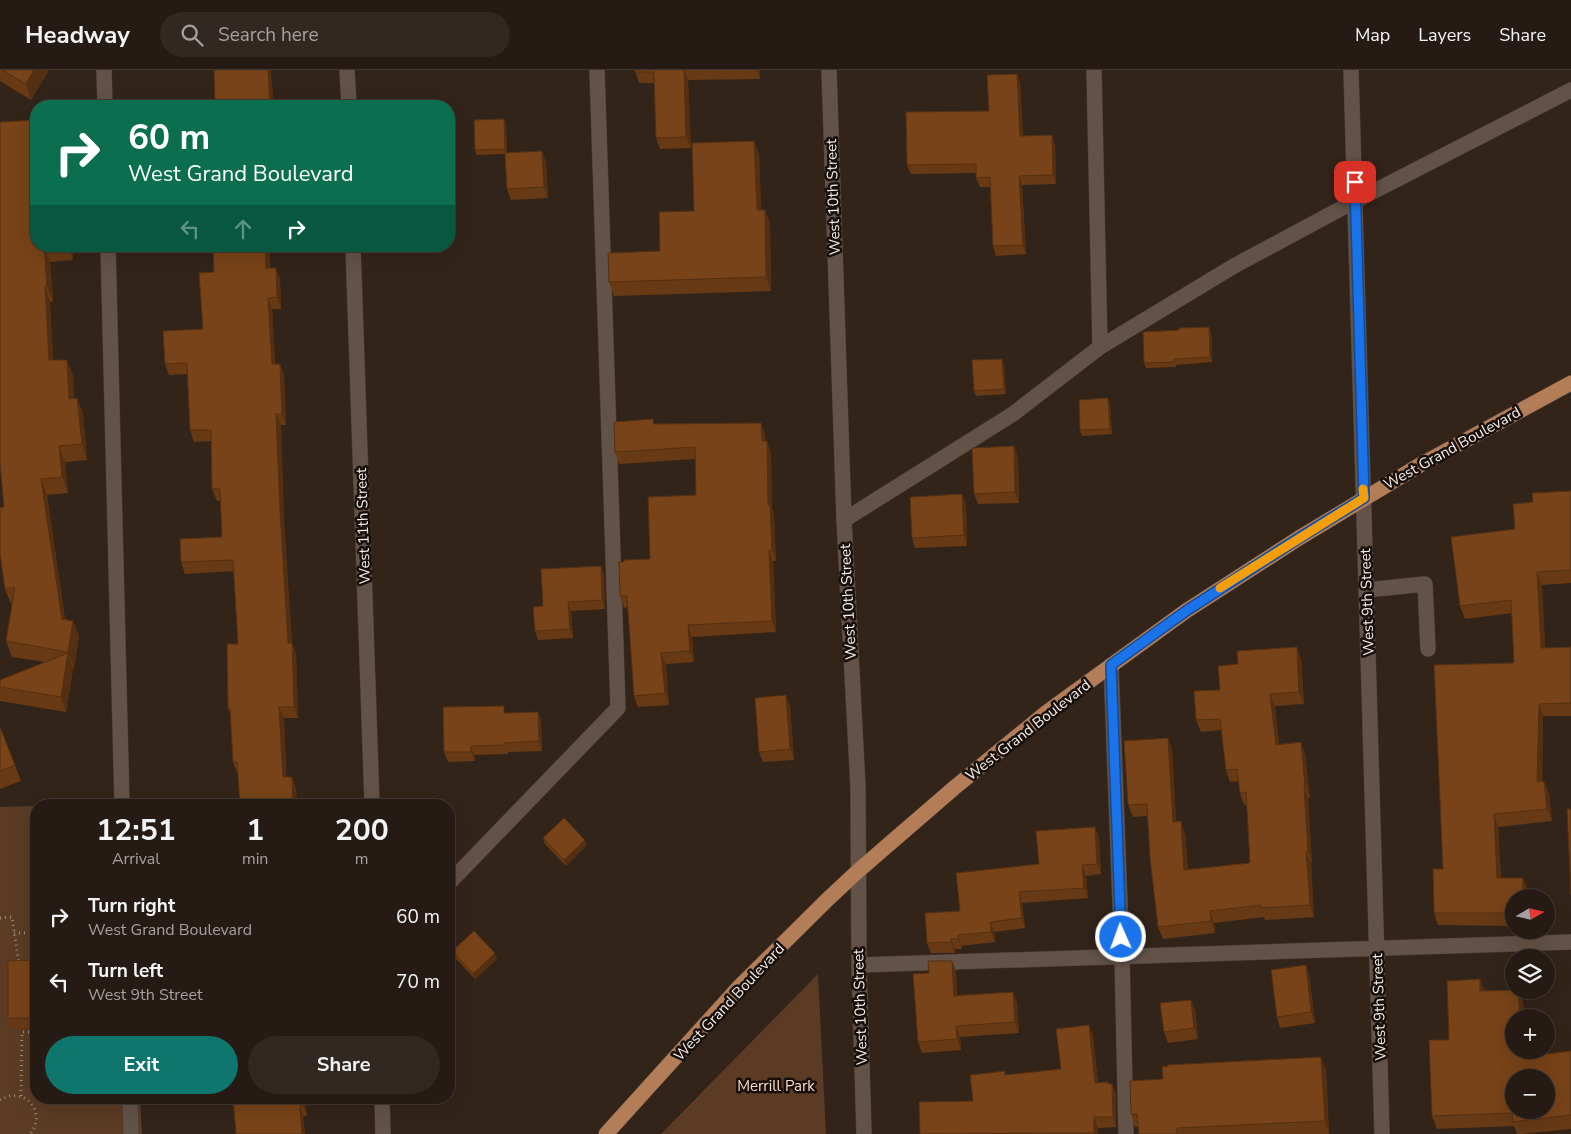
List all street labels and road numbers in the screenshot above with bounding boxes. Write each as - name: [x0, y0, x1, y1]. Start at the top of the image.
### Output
- street label: West 10th Street: [821, 138, 845, 256]
- street label: West Grand Boulevard: [1380, 402, 1524, 494]
- street label: West 11th Street: [351, 467, 375, 585]
- street label: West 10th Street: [835, 543, 861, 661]
- street label: West 9th Street: [1355, 547, 1379, 656]
- street label: West Grand Boulevard: [961, 675, 1095, 785]
- street label: West Grand Boulevard: [669, 939, 789, 1065]
- street label: West 10th Street: [848, 948, 872, 1066]
- street label: West 9th Street: [1367, 952, 1391, 1061]

